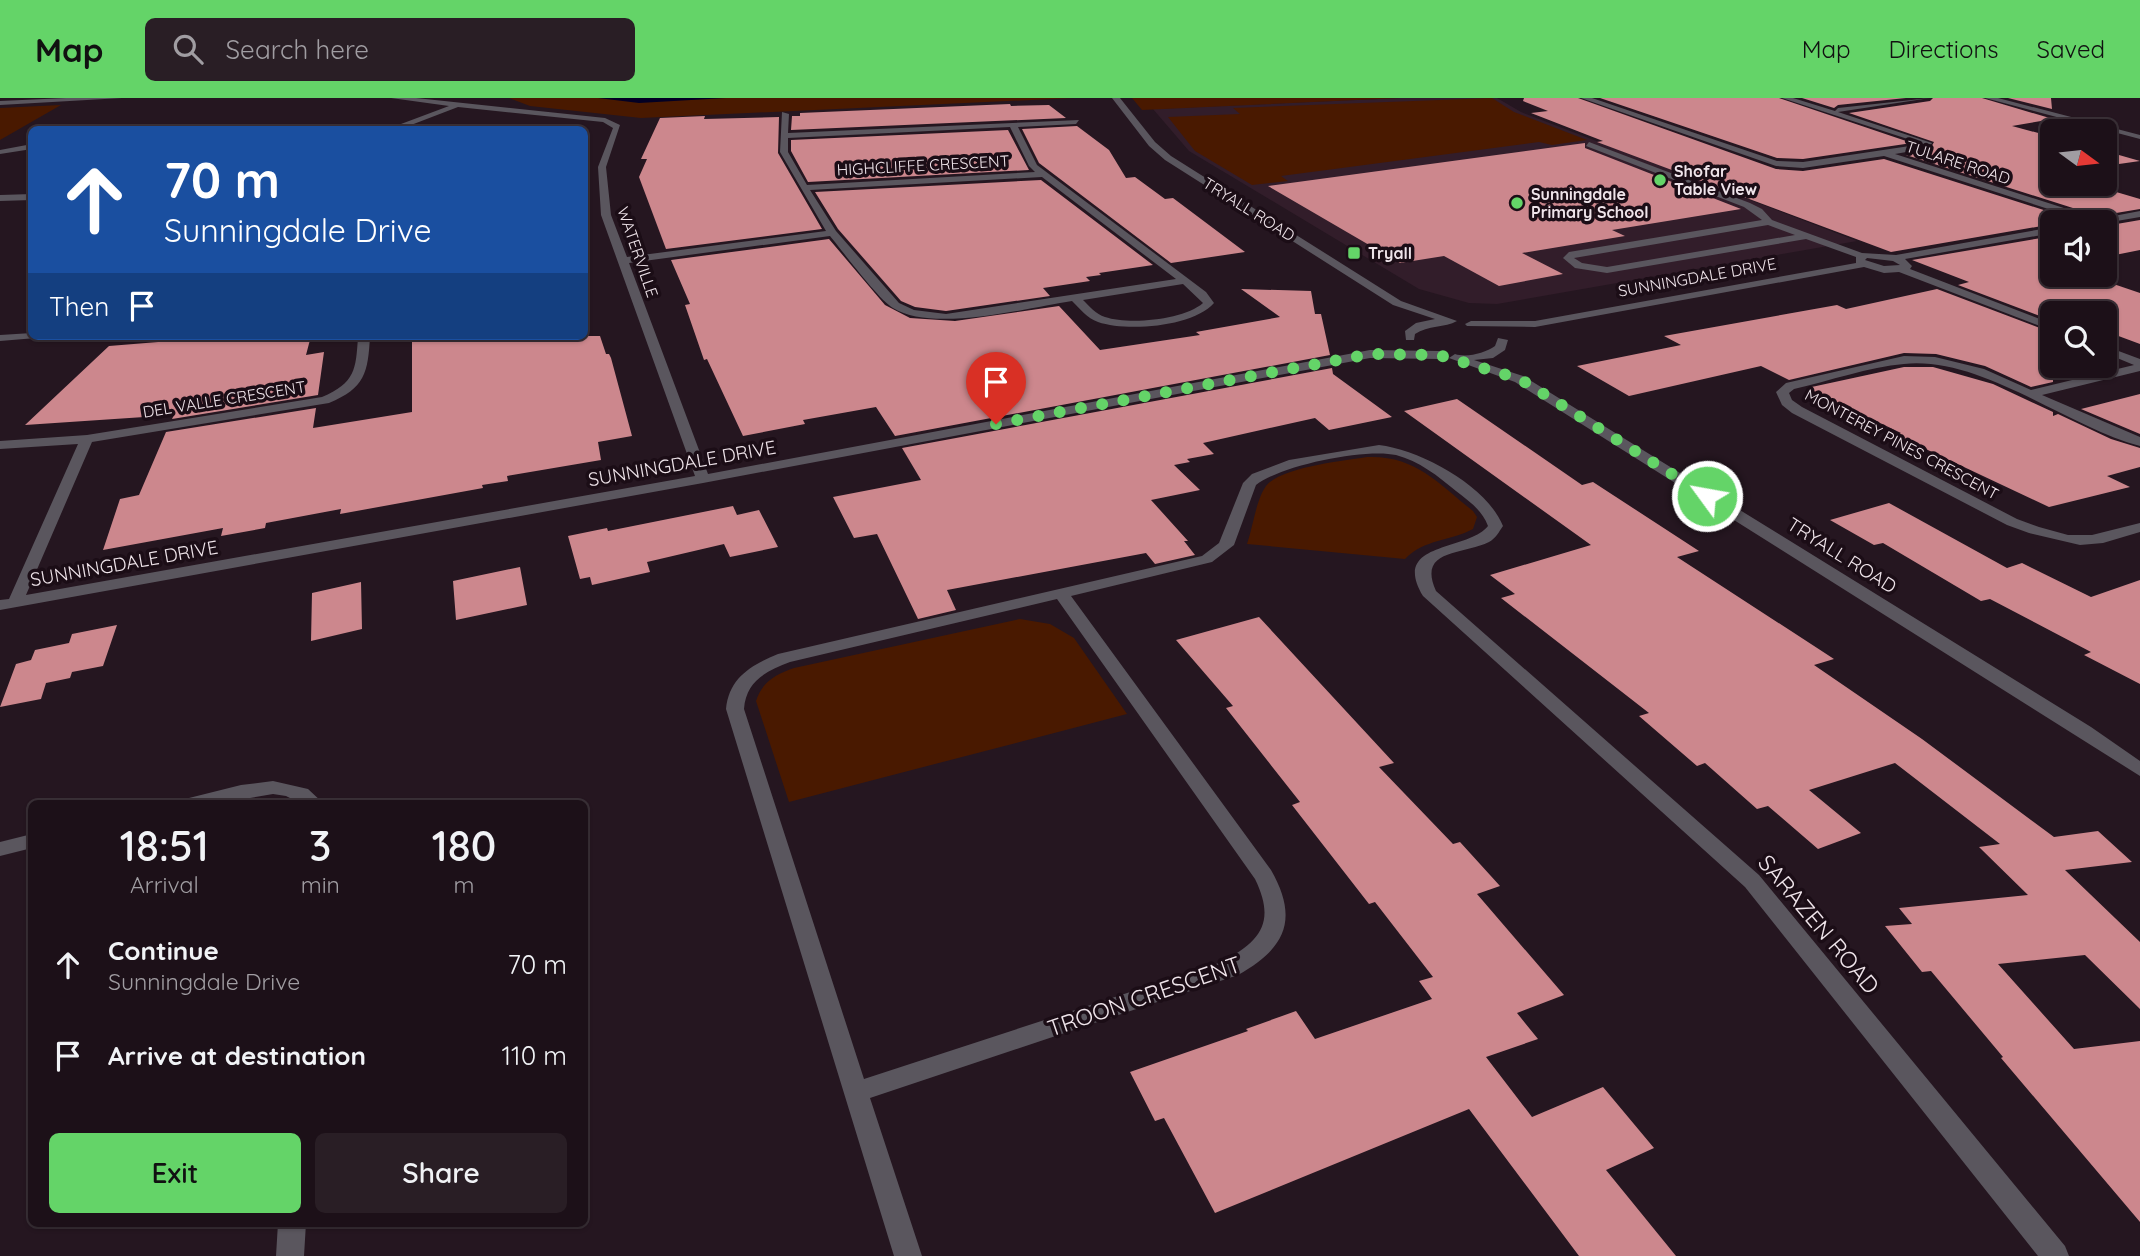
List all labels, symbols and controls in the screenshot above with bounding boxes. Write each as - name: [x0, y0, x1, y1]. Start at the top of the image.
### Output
- search box: [145, 18, 635, 81]
- text: Map: [35, 29, 103, 70]
- icon: search: [169, 30, 207, 68]
- text: Search here: [225, 33, 369, 66]
- text: Map: [1802, 34, 1851, 64]
- text: Directions: [1889, 34, 1999, 64]
- text: Saved: [2037, 34, 2105, 64]
- north arrow: [2040, 119, 2118, 196]
- map controls: [2040, 119, 2117, 378]
- street label: TULARE ROAD: [1903, 136, 2013, 188]
- text: 70 m: [164, 149, 280, 210]
- street label: HIGHCLIFFE CRESCENT: [836, 150, 1010, 180]
- icon: ahead: [49, 154, 140, 245]
- place label: Shofar Table View: [1674, 161, 1757, 199]
- marker: Shofar Table View: [1652, 172, 1668, 188]
- street label: TRYALL ROAD: [1199, 173, 1299, 245]
- place label: Sunningdale Primary School: [1531, 184, 1649, 222]
- marker: Sunningdale Primary School: [1509, 195, 1525, 211]
- street label: WATERVILLE: [613, 204, 663, 300]
- text: Sunningdale Drive: [164, 210, 432, 250]
- button: sound: [2040, 210, 2117, 287]
- place label: Tryall: [1368, 243, 1412, 263]
- marker: Tryall: [1346, 245, 1362, 261]
- street label: SUNNINGDALE DRIVE: [1616, 253, 1778, 301]
- icon: arrive: [123, 287, 161, 325]
- text: Then: [49, 290, 109, 323]
- button: search: [2040, 301, 2117, 378]
- pin: [966, 352, 1026, 424]
- icon: arrive: [977, 363, 1015, 401]
- street label: DEL VALLE CRESCENT: [141, 376, 307, 422]
- street label: MONTEREY PINES CRESCENT: [1802, 384, 2003, 504]
- street label: SUNNINGDALE DRIVE: [586, 435, 778, 491]
- position arrow: [1670, 459, 1744, 533]
- street label: TRYALL ROAD: [1783, 512, 1901, 598]
- street label: SUNNINGDALE DRIVE: [28, 535, 220, 591]
- text: 18:51: [120, 819, 209, 872]
- text: 3: [309, 819, 331, 872]
- text: 180: [432, 819, 496, 872]
- street label: SARAZEN ROAD: [1752, 848, 1886, 1000]
- text: Arrival: [130, 870, 199, 899]
- text: min: [301, 870, 340, 899]
- text: m: [453, 870, 474, 899]
- text: Continue: [108, 934, 219, 967]
- icon: ahead: [49, 946, 87, 984]
- text: 70 m: [507, 948, 567, 981]
- street label: TROON CRESCENT: [1044, 949, 1245, 1043]
- text: Sunningdale Drive: [108, 967, 300, 996]
- icon: arrive: [49, 1037, 87, 1075]
- text: Arrive at destination: [108, 1039, 366, 1072]
- text: 110 m: [501, 1039, 567, 1072]
- button: Exit: [49, 1133, 301, 1213]
- button: Share: [315, 1133, 567, 1213]

